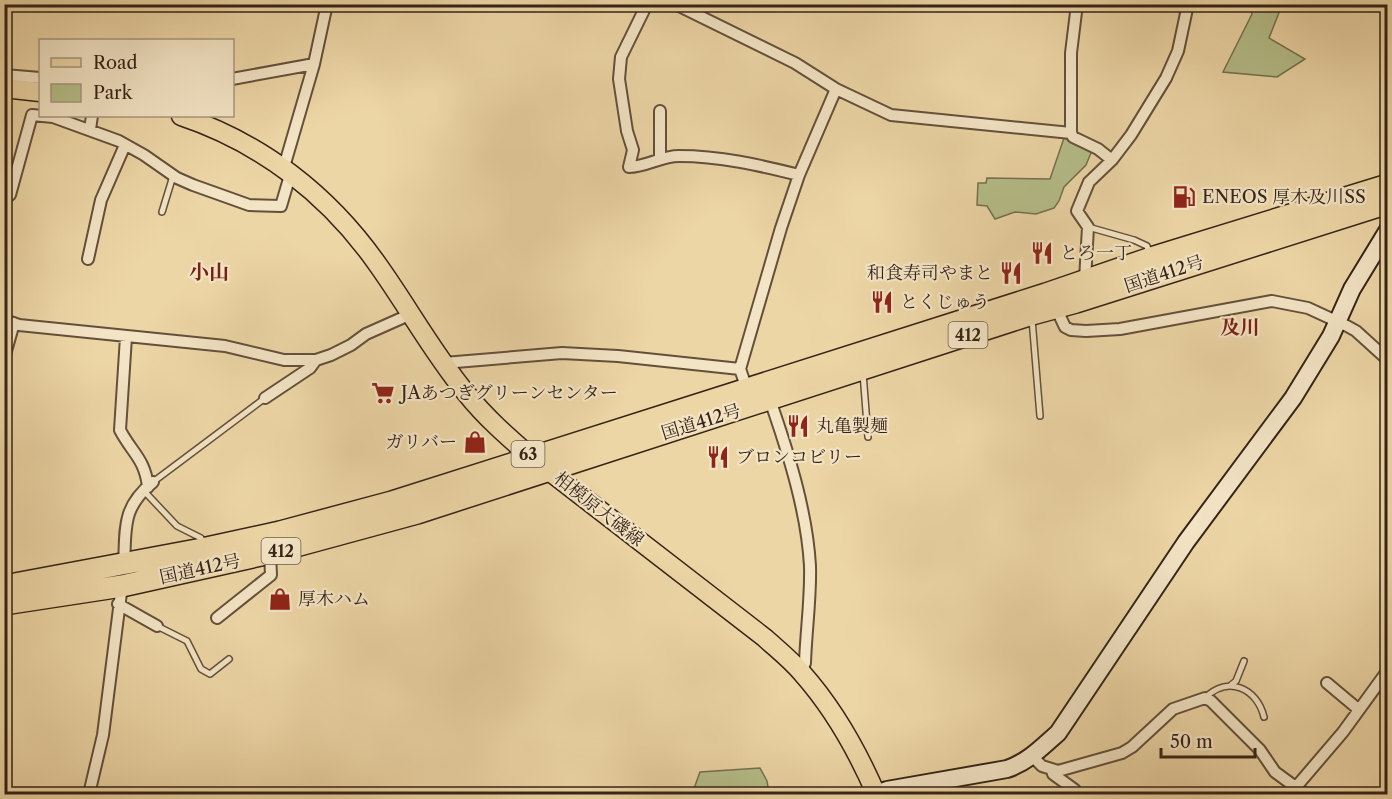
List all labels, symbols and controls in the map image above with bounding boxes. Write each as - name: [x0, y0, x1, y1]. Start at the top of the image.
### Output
- legend: [39, 39, 234, 117]
- text: Road: [93, 52, 138, 74]
- text: Park: [93, 82, 134, 104]
- fuel station icon: ENEOS 厚木及川SS: [1171, 184, 1197, 210]
- place label: ENEOS 厚木及川SS: [1202, 186, 1366, 208]
- restaurant icon: とろ一丁: [1029, 240, 1055, 266]
- place label: とろ一丁: [1060, 242, 1132, 264]
- street label: 国道412号: [1121, 251, 1207, 297]
- district label: 小山: [189, 260, 229, 284]
- restaurant icon: 和食寿司やまと: [998, 260, 1024, 286]
- place label: 和食寿司やまと: [867, 262, 993, 284]
- restaurant icon: とくじゅう: [869, 289, 895, 315]
- place label: とくじゅう: [900, 291, 990, 313]
- district label: 及川: [1220, 315, 1260, 339]
- road number: 412: [948, 322, 988, 348]
- supermarket icon: JAあつぎグリーンセンター: [370, 380, 396, 406]
- place label: JAあつぎグリーンセンター: [398, 382, 618, 404]
- street label: 国道412号: [658, 399, 744, 445]
- restaurant icon: 丸亀製麺: [785, 413, 811, 439]
- place label: 丸亀製麺: [816, 415, 888, 437]
- shop icon: ガリバー: [462, 429, 488, 455]
- place label: ガリバー: [386, 431, 457, 453]
- road number: 63: [512, 441, 544, 467]
- restaurant icon: ブロンコビリー: [705, 444, 731, 470]
- place label: ブロンコビリー: [736, 446, 862, 468]
- street label: 相模原大磯線: [550, 467, 648, 551]
- road number: 412: [262, 538, 300, 564]
- street label: 国道412号: [157, 550, 243, 588]
- shop icon: 厚木ハム: [267, 586, 293, 612]
- place label: 厚木ハム: [298, 588, 370, 610]
- scale bar: [1161, 721, 1256, 759]
- text: 50 m: [1170, 731, 1213, 753]

